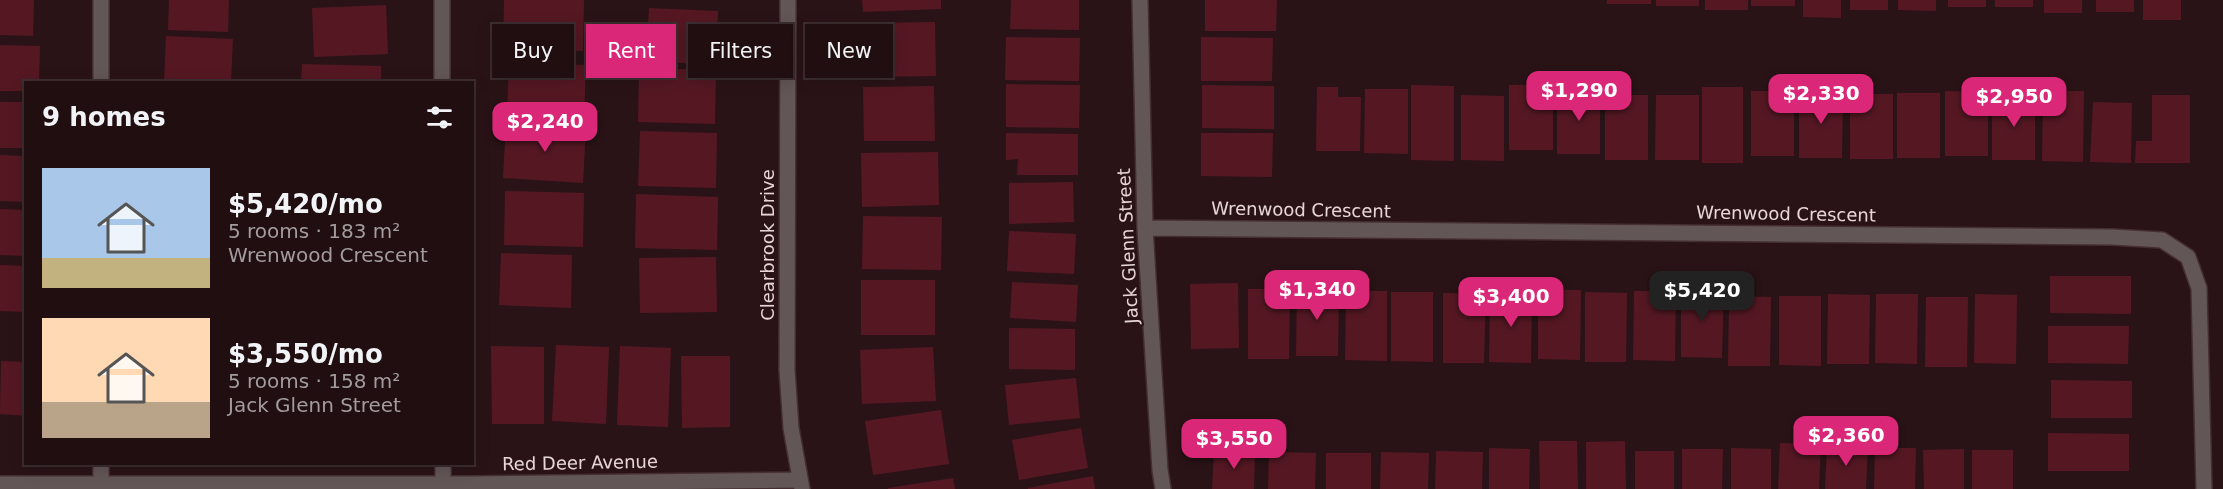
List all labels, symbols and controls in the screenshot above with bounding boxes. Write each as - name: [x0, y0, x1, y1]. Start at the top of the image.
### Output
- chip: Buy: [492, 24, 574, 78]
- chip: Rent: [586, 24, 676, 78]
- chip: Filters: [688, 24, 793, 78]
- chip: New: [805, 24, 893, 78]
- pin: $1,290: [1530, 71, 1628, 122]
- pin: $2,330: [1772, 74, 1870, 125]
- pin: $2,950: [1965, 77, 2063, 128]
- text: $1,290: [1540, 78, 1618, 102]
- text: $2,330: [1782, 81, 1860, 105]
- text: $2,950: [1975, 84, 2053, 108]
- icon: filters: [423, 101, 456, 134]
- text: 9 homes: [42, 102, 166, 132]
- pin: $2,240: [496, 102, 594, 153]
- text: $2,240: [506, 109, 584, 133]
- street label: Jack Glenn Street: [1113, 168, 1142, 325]
- street label: Clearbrook Drive: [757, 169, 778, 321]
- text: $5,420/mo: [228, 189, 383, 219]
- icon: home: [90, 192, 162, 264]
- street label: Wrenwood Crescent: [1211, 197, 1391, 222]
- street label: Wrenwood Crescent: [1696, 201, 1876, 226]
- text: 5 rooms · 183 m²: [228, 219, 400, 243]
- text: Wrenwood Crescent: [228, 243, 428, 267]
- pin: $1,340: [1268, 270, 1366, 321]
- pin: $5,420: [1653, 271, 1751, 322]
- text: $1,340: [1278, 277, 1356, 301]
- pin: $3,400: [1462, 277, 1560, 328]
- text: $5,420: [1663, 278, 1741, 302]
- text: $3,400: [1472, 284, 1550, 308]
- text: $3,550/mo: [228, 339, 383, 369]
- icon: home: [90, 342, 162, 414]
- text: 5 rooms · 158 m²: [228, 369, 400, 393]
- text: Jack Glenn Street: [228, 393, 401, 417]
- pin: $2,360: [1797, 416, 1895, 467]
- pin: $3,550: [1185, 419, 1283, 470]
- text: $2,360: [1807, 423, 1885, 447]
- text: $3,550: [1195, 426, 1273, 450]
- street label: Red Deer Avenue: [502, 451, 658, 474]

